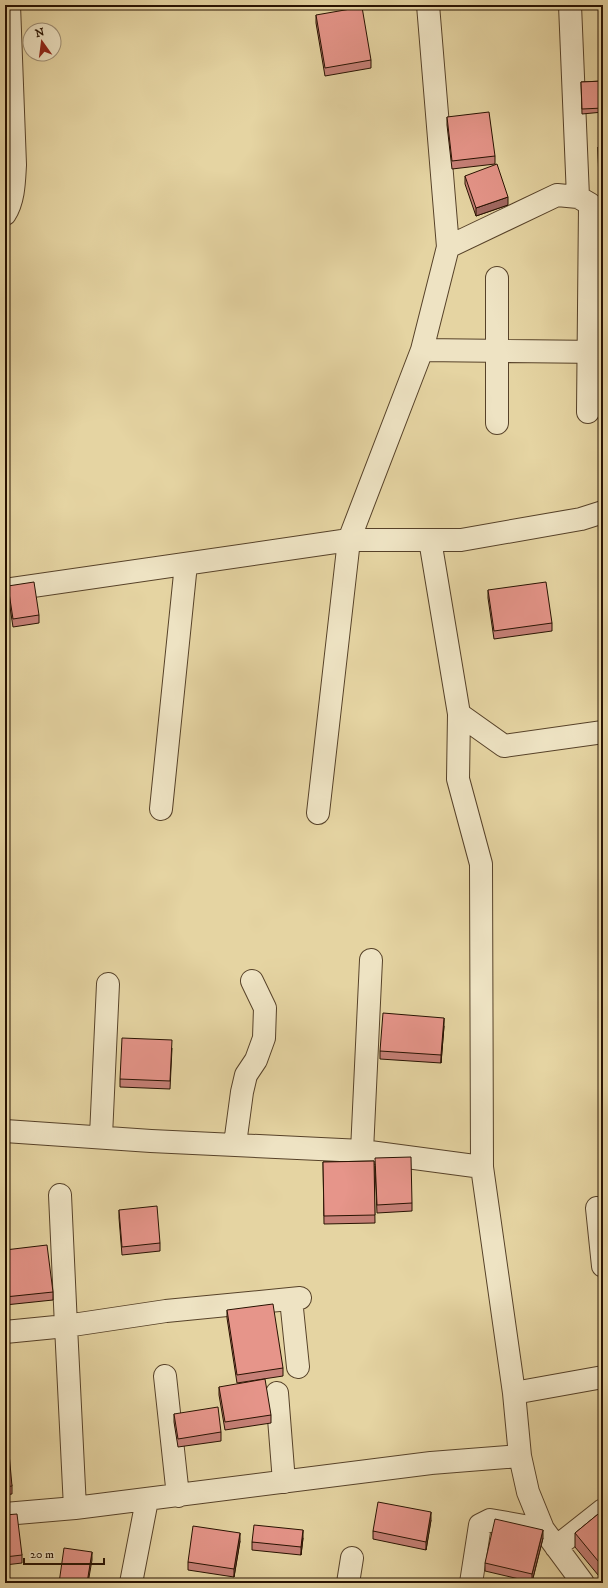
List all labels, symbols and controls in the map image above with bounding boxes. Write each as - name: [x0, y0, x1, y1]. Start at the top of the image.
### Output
- north arrow: [22, 22, 62, 62]
- text: N: [34, 25, 46, 41]
- scale bar: [24, 1540, 104, 1566]
- text: 20 m: [30, 1547, 54, 1562]

